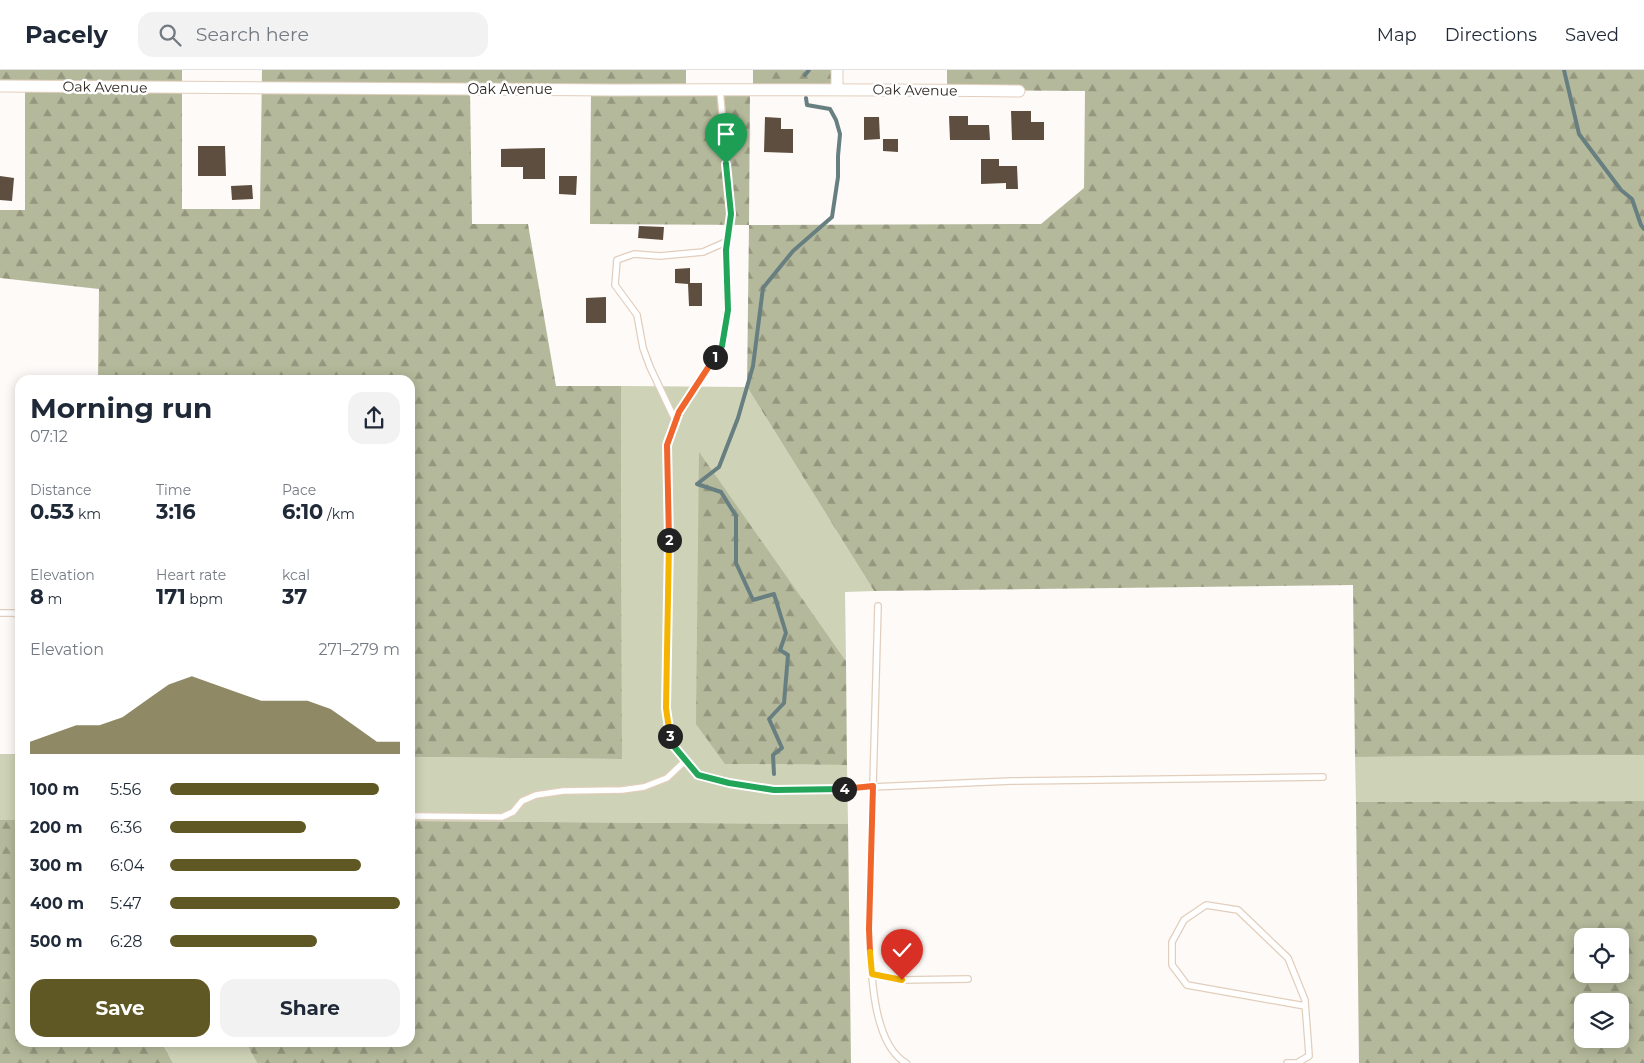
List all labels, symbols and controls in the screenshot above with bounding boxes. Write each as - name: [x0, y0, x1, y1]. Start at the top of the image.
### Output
- search box: [138, 12, 488, 57]
- text: Pacely: [25, 20, 108, 49]
- icon: search: [156, 21, 184, 49]
- text: Search here: [196, 23, 309, 46]
- text: Map: [1377, 24, 1417, 46]
- text: Directions: [1445, 24, 1537, 46]
- text: Saved: [1565, 24, 1619, 46]
- street label: Oak Avenue: [62, 77, 148, 97]
- street label: Oak Avenue: [468, 80, 552, 98]
- street label: Oak Avenue: [872, 80, 958, 100]
- pin: [705, 113, 747, 164]
- icon: arrive: [712, 120, 740, 148]
- pin: 1: [702, 344, 728, 370]
- text: 1: [713, 348, 718, 366]
- text: Morning run: [30, 391, 212, 425]
- button: share: [348, 392, 400, 444]
- text: 07:12: [30, 427, 68, 446]
- text: Distance: [30, 481, 92, 499]
- text: Time: [156, 481, 191, 499]
- text: Pace: [282, 481, 316, 499]
- text: 0.53: [30, 499, 74, 524]
- text: 3:16: [156, 499, 196, 524]
- text: 6:10: [282, 499, 323, 524]
- text: km: [74, 505, 101, 523]
- text: /km: [323, 505, 355, 523]
- pin: 2: [656, 528, 682, 552]
- text: 2: [665, 531, 674, 549]
- text: Elevation: [30, 566, 95, 584]
- text: Heart rate: [156, 566, 226, 584]
- text: kcal: [282, 566, 310, 584]
- text: 8: [30, 584, 44, 609]
- text: 171: [156, 584, 186, 609]
- text: 37: [282, 584, 307, 609]
- text: m: [44, 590, 62, 608]
- text: bpm: [186, 590, 223, 608]
- text: Elevation: [30, 640, 104, 659]
- text: 271–279 m: [318, 640, 400, 659]
- pin: 3: [658, 724, 682, 748]
- text: 3: [666, 727, 675, 745]
- pin: 4: [832, 776, 856, 802]
- text: 100 m: [30, 780, 79, 799]
- text: 5:56: [110, 780, 141, 799]
- text: 4: [840, 780, 849, 798]
- text: 200 m: [30, 818, 82, 837]
- text: 6:36: [110, 818, 142, 837]
- text: 300 m: [30, 856, 83, 875]
- text: 6:04: [110, 856, 144, 875]
- text: 400 m: [30, 894, 84, 913]
- text: 5:47: [110, 894, 142, 913]
- map controls: [1574, 928, 1629, 1048]
- button: locate: [1574, 928, 1629, 983]
- pin: [881, 929, 923, 980]
- text: 500 m: [30, 932, 83, 951]
- text: 6:28: [110, 932, 142, 951]
- icon: check: [888, 936, 916, 964]
- button: Save: [30, 979, 210, 1037]
- button: Share: [220, 979, 400, 1037]
- button: layers: [1574, 993, 1629, 1048]

